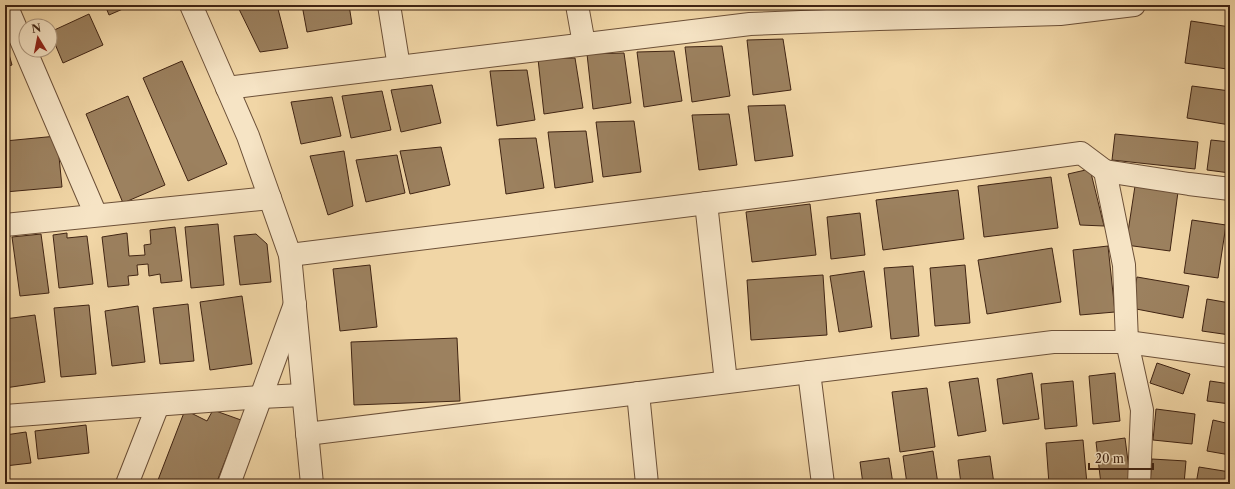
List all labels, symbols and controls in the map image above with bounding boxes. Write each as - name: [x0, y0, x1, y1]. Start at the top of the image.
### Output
- north arrow: [18, 18, 58, 58]
- text: N: [30, 20, 43, 36]
- scale bar: [1089, 445, 1153, 471]
- text: 20 m: [1095, 451, 1124, 466]

